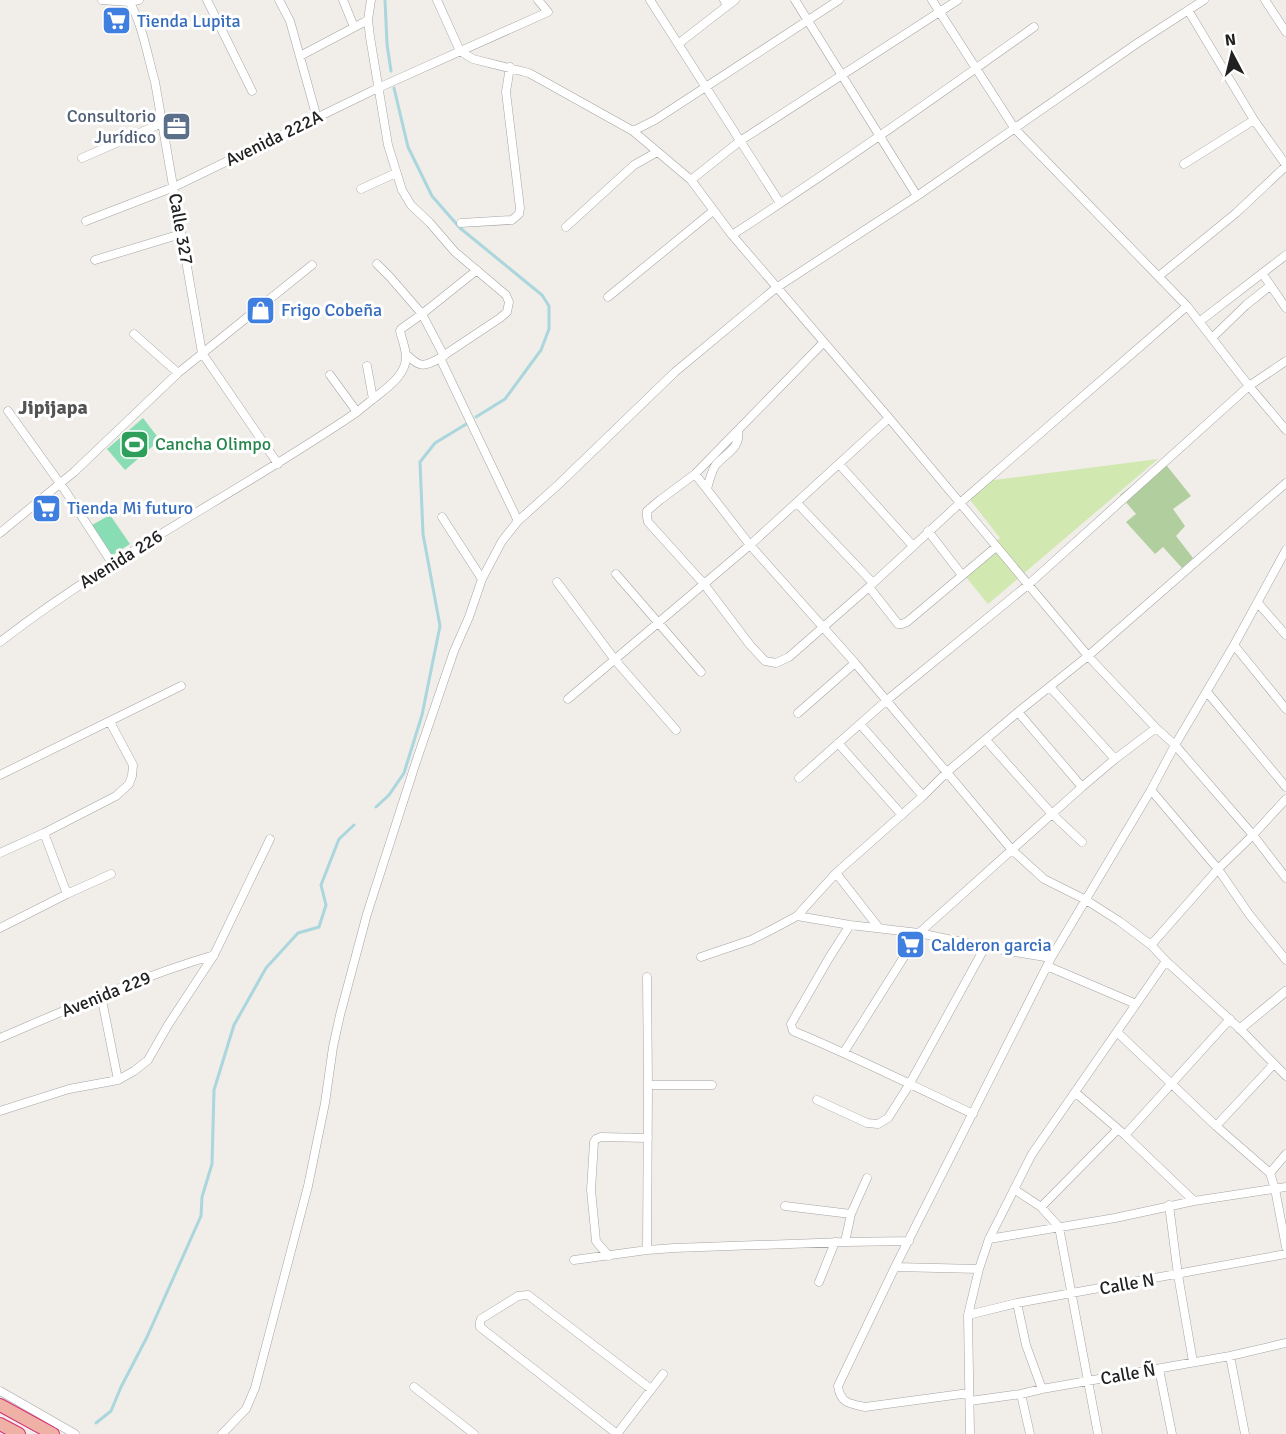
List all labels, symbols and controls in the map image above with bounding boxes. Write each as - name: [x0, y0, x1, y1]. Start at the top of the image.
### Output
- supermarket icon: Tienda Lupita: [100, 5, 132, 37]
- place label: Tienda Lupita: [137, 10, 241, 32]
- north arrow: [1202, 24, 1262, 84]
- text: N: [1224, 30, 1237, 51]
- place label: Consultorio Jurídico: [67, 105, 156, 148]
- street label: Avenida 222A: [222, 105, 326, 171]
- office icon: Consultorio Jurídico: [161, 110, 193, 142]
- street label: Calle 327: [164, 192, 198, 266]
- shop icon: Frigo Cobeña: [244, 294, 276, 326]
- place label: Frigo Cobeña: [281, 299, 382, 321]
- district label: Jipijapa: [18, 395, 88, 420]
- sports icon: Cancha Olimpo: [118, 428, 150, 460]
- place label: Cancha Olimpo: [155, 433, 271, 455]
- supermarket icon: Tienda Mi futuro: [30, 492, 62, 524]
- place label: Tienda Mi futuro: [67, 497, 193, 519]
- street label: Avenida 226: [75, 525, 167, 593]
- supermarket icon: Calderon garcia: [894, 929, 926, 961]
- place label: Calderon garcia: [931, 934, 1052, 956]
- street label: Avenida 229: [58, 966, 154, 1022]
- street label: Calle N: [1098, 1268, 1156, 1300]
- street label: Calle Ñ: [1099, 1358, 1157, 1390]

